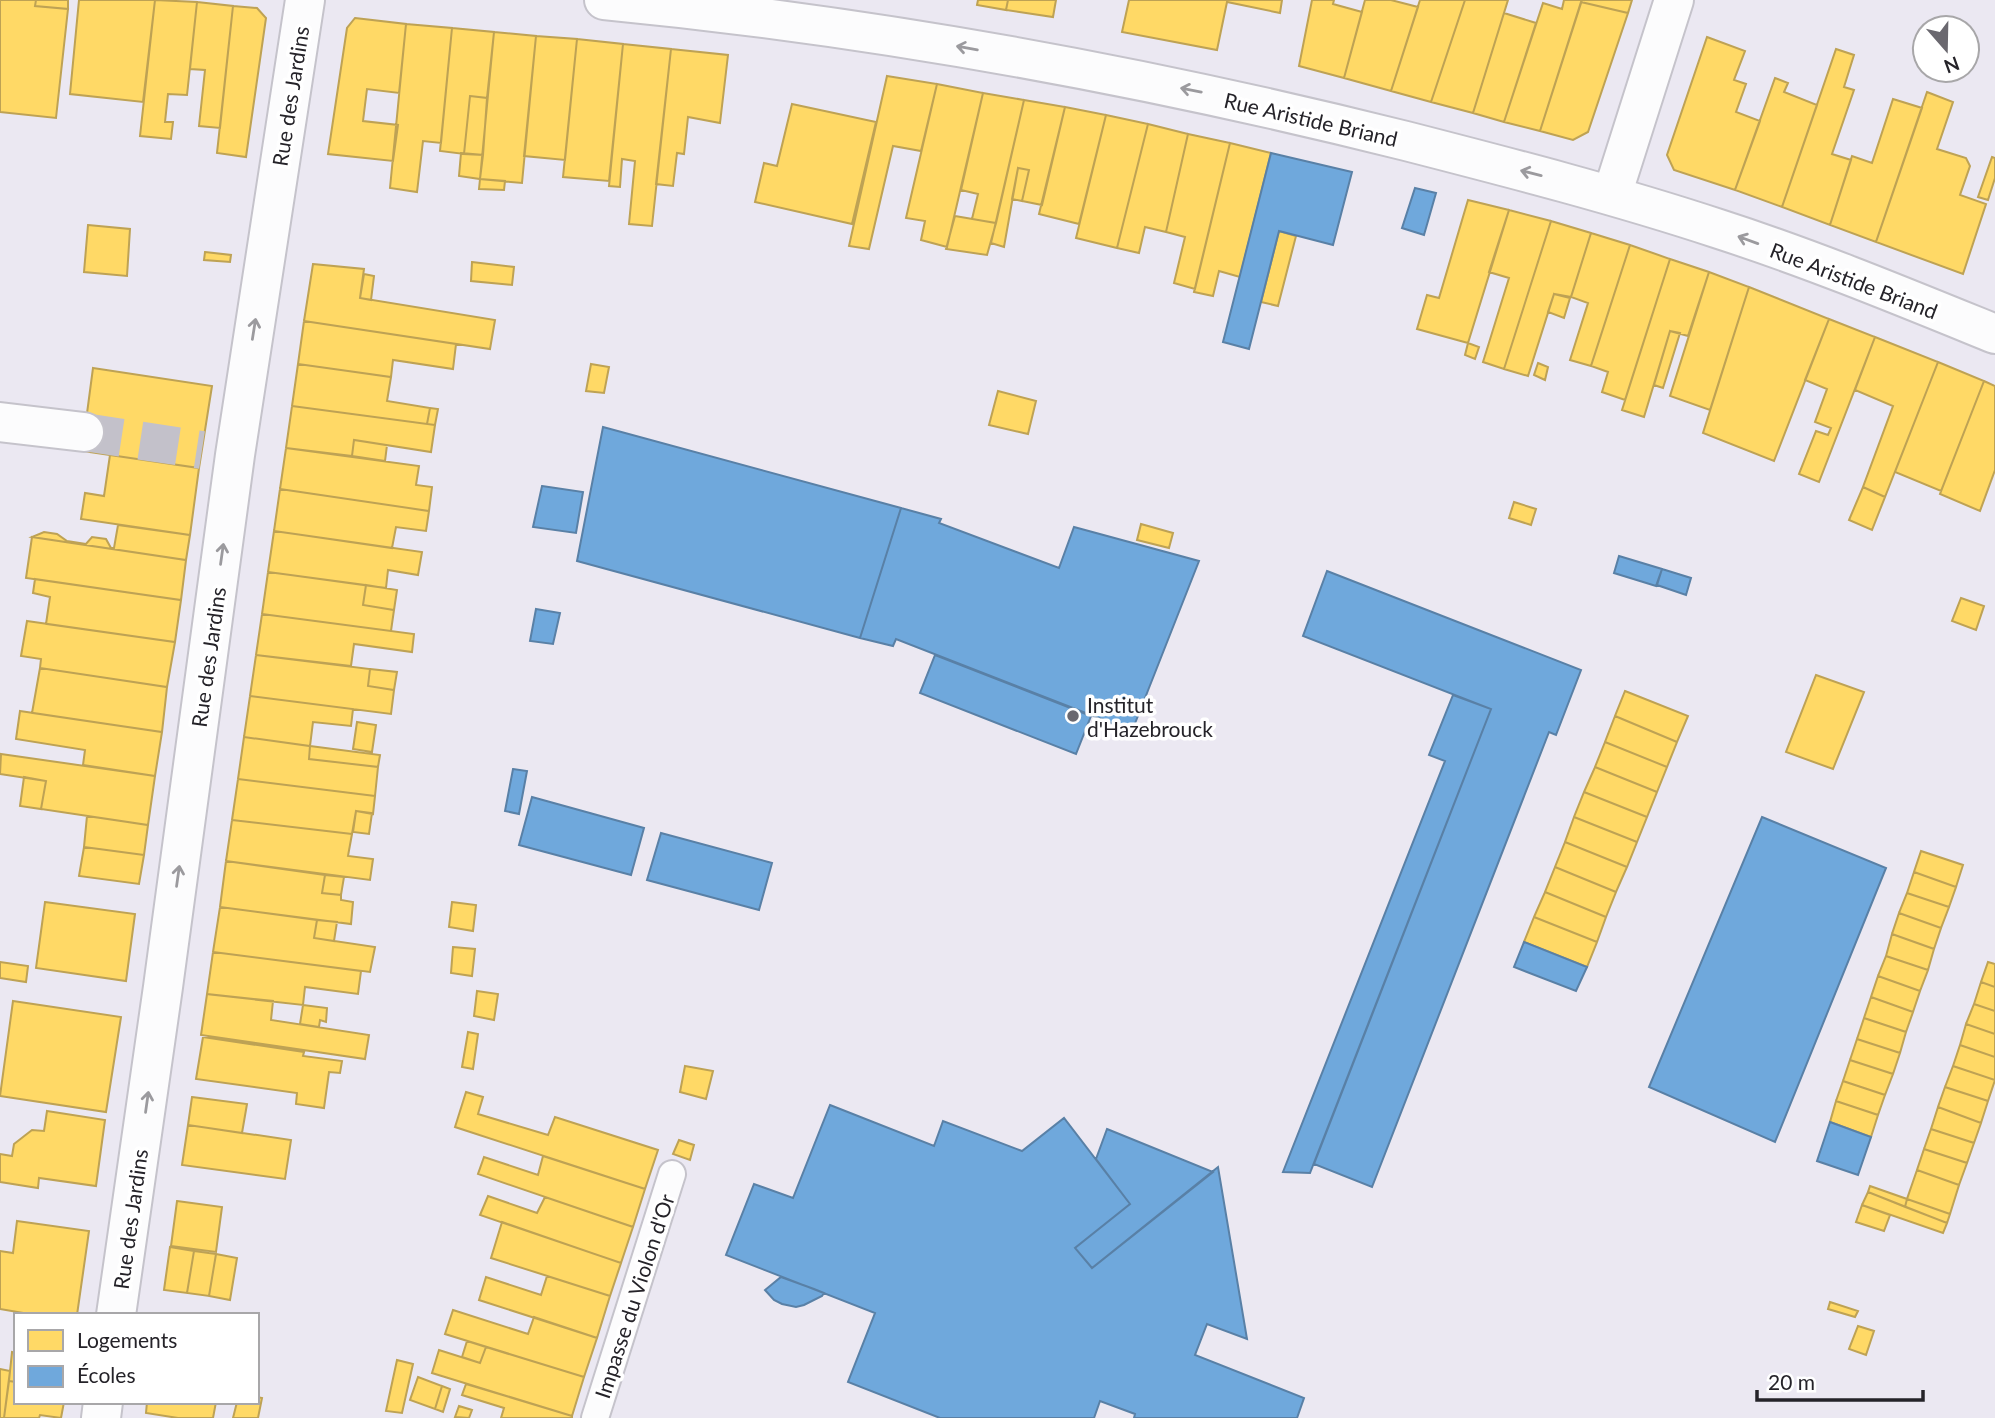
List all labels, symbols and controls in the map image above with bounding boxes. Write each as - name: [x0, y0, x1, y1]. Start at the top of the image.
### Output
- north arrow: [1911, 14, 1981, 84]
- street label: Rue des Jardins: [267, 24, 313, 168]
- one-way arrow: [956, 41, 979, 54]
- text: N: [1941, 52, 1963, 79]
- one-way arrow: [1180, 83, 1203, 97]
- street label: Rue Aristide Briand: [1222, 87, 1400, 151]
- one-way arrow: [1520, 166, 1543, 179]
- one-way arrow: [1738, 232, 1760, 245]
- street label: Rue Aristide Briand: [1767, 237, 1941, 323]
- one-way arrow: [248, 318, 261, 341]
- one-way arrow: [215, 543, 228, 566]
- street label: Rue des Jardins: [186, 585, 230, 729]
- place label: Institut d'Hazebrouck: [1087, 692, 1213, 741]
- marker: Institut d'Hazebrouck: [1065, 708, 1081, 724]
- one-way arrow: [172, 866, 185, 888]
- one-way arrow: [141, 1091, 154, 1114]
- street label: Rue des Jardins: [108, 1147, 152, 1291]
- street label: Impasse du Violon d'Or: [589, 1190, 679, 1401]
- legend: [14, 1313, 259, 1404]
- text: Logements: [77, 1327, 177, 1352]
- scale bar: [1757, 1358, 1923, 1402]
- text: Écoles: [77, 1362, 136, 1387]
- text: 20 m: [1768, 1369, 1815, 1394]

